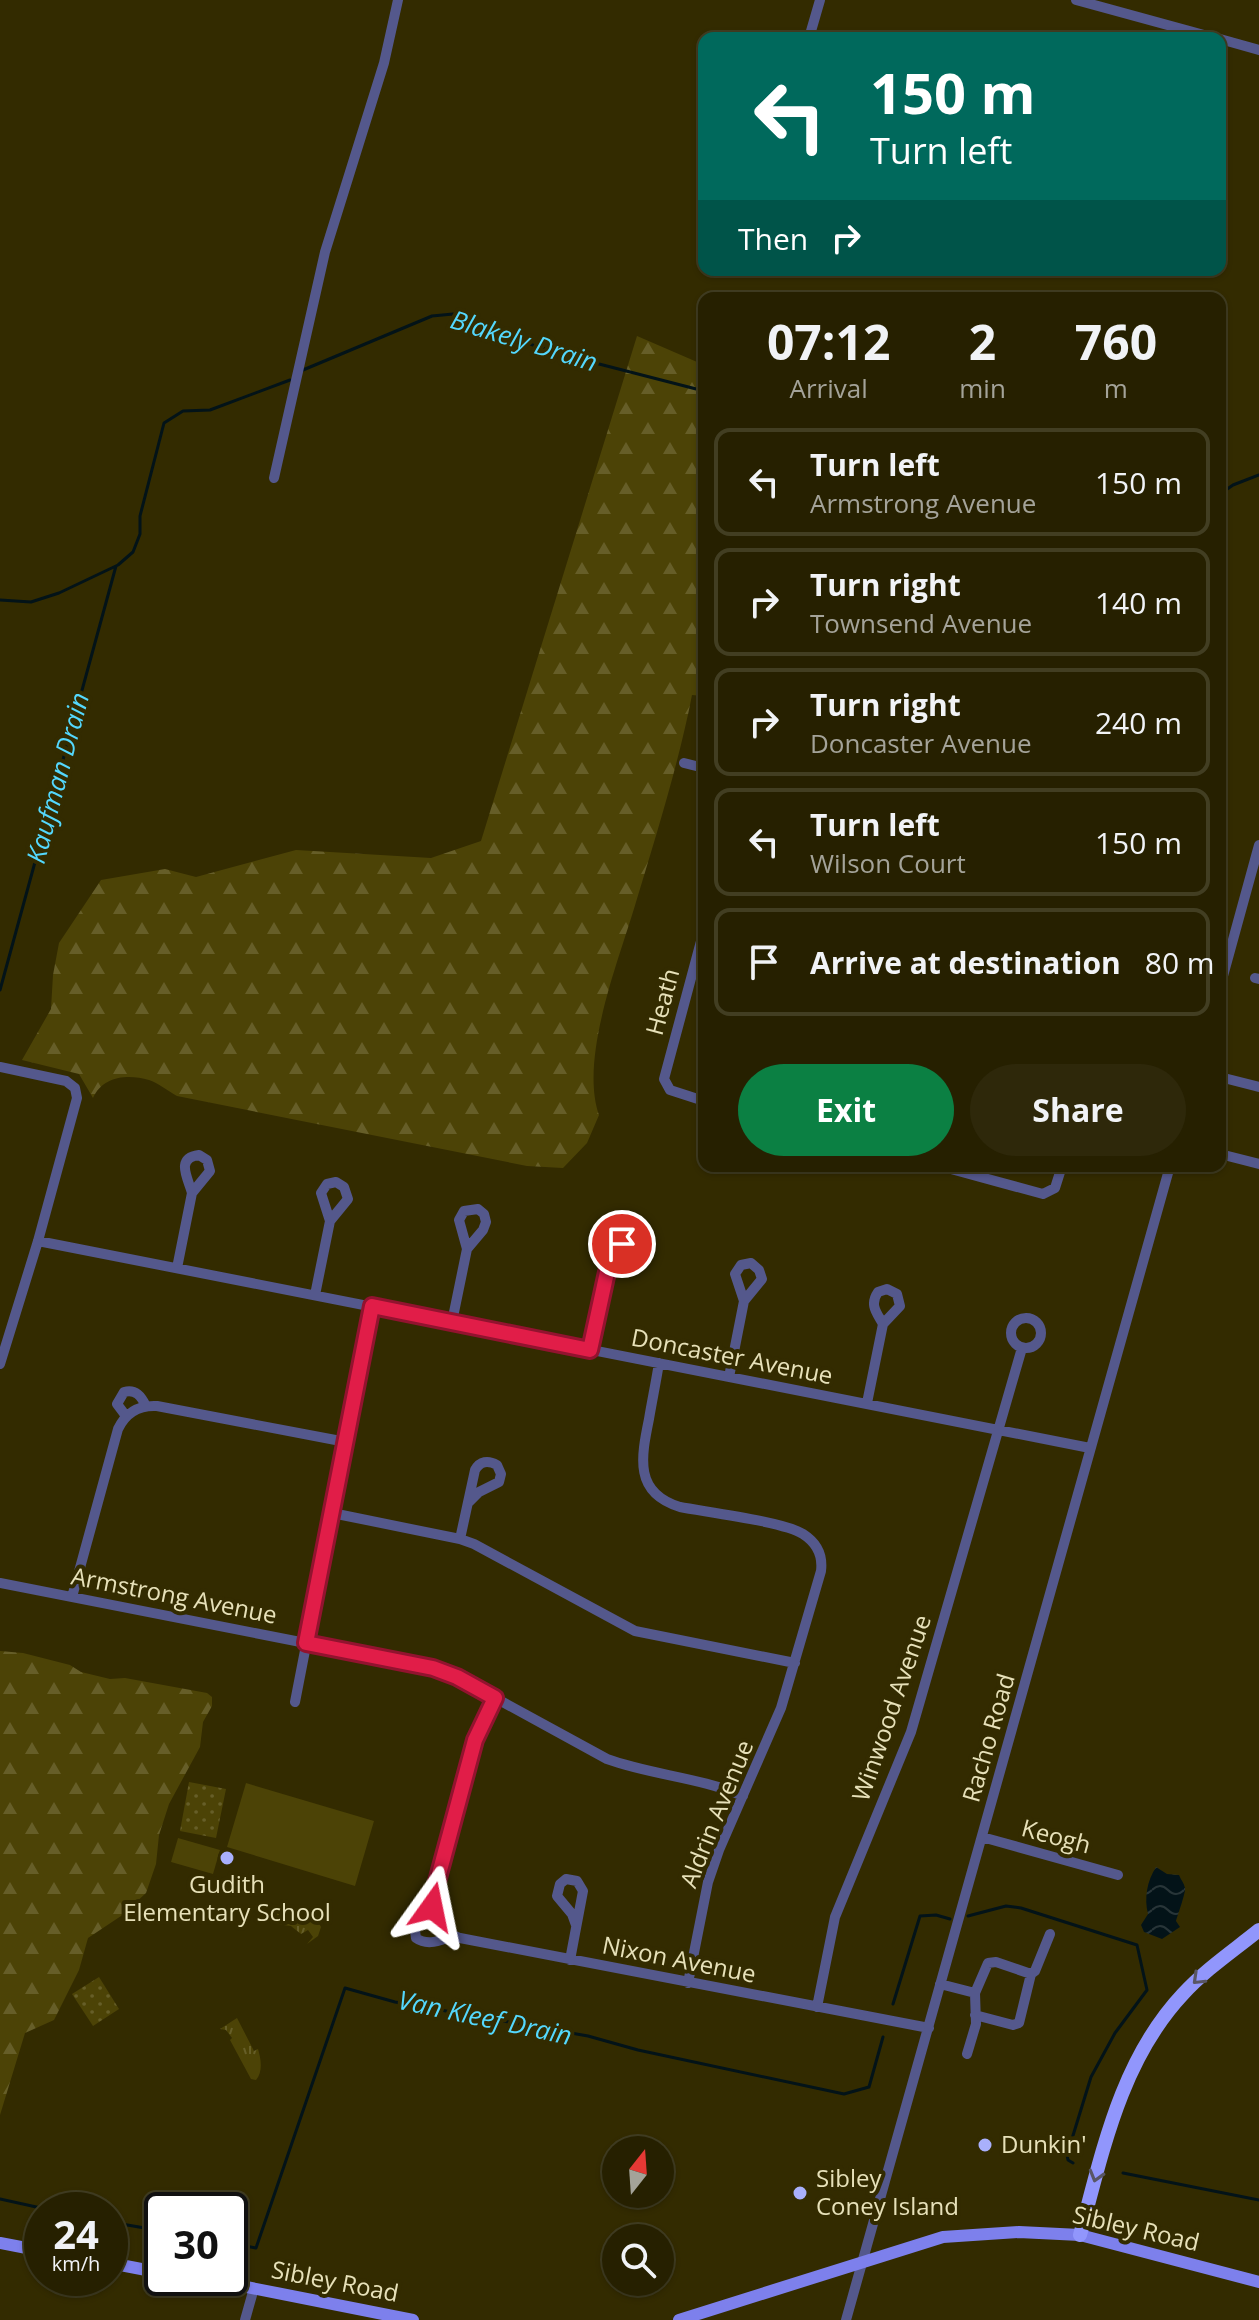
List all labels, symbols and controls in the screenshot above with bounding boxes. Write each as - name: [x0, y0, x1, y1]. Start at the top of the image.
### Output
- text: 150 m: [870, 54, 1036, 130]
- icon: left: [738, 64, 842, 168]
- text: Turn left: [870, 126, 1012, 175]
- icon: right: [824, 216, 868, 260]
- text: Then: [738, 218, 808, 259]
- water label: Blakely Drain: [446, 301, 602, 379]
- text: 07:12: [767, 309, 890, 374]
- text: 2: [969, 309, 996, 374]
- text: 760: [1075, 309, 1157, 374]
- text: Arrival: [789, 370, 868, 406]
- text: min: [959, 370, 1006, 406]
- text: m: [1104, 370, 1128, 406]
- text: Turn left: [810, 444, 940, 485]
- icon: left: [742, 460, 786, 504]
- text: 150 m: [1095, 462, 1182, 503]
- text: Armstrong Avenue: [810, 485, 1036, 521]
- text: Turn right: [810, 564, 961, 605]
- icon: right: [742, 580, 786, 624]
- text: 140 m: [1095, 582, 1182, 623]
- text: Townsend Avenue: [810, 605, 1032, 641]
- text: Turn right: [810, 684, 961, 725]
- water label: Kaufman Drain: [17, 688, 97, 867]
- icon: right: [742, 700, 786, 744]
- text: 240 m: [1095, 702, 1182, 743]
- text: Doncaster Avenue: [810, 725, 1032, 761]
- text: Turn left: [810, 804, 940, 845]
- icon: left: [742, 820, 786, 864]
- text: 150 m: [1095, 822, 1182, 863]
- text: Wilson Court: [810, 845, 966, 881]
- icon: arrive: [742, 940, 786, 984]
- text: Arrive at destination: [810, 942, 1121, 983]
- text: 80 m: [1145, 942, 1215, 983]
- street label: Heath: [637, 965, 686, 1039]
- button: Exit: [738, 1064, 954, 1156]
- button: Share: [970, 1064, 1186, 1156]
- pin: [588, 1210, 656, 1278]
- icon: arrive: [600, 1222, 644, 1266]
- street label: Doncaster Avenue: [629, 1320, 836, 1391]
- street label: Armstrong Avenue: [69, 1558, 280, 1631]
- street label: Winwood Avenue: [843, 1610, 938, 1805]
- street label: Racho Road: [953, 1669, 1022, 1806]
- street label: Aldrin Avenue: [671, 1735, 760, 1892]
- street label: Keogh: [1018, 1811, 1095, 1861]
- marker: Gudith Elementary School: [218, 1849, 236, 1867]
- position arrow: [390, 1865, 474, 1949]
- place label: Gudith Elementary School: [123, 1867, 331, 1928]
- street label: Nixon Avenue: [600, 1927, 759, 1990]
- one-way arrow: [1193, 1970, 1207, 1984]
- water label: Van Kleef Drain: [395, 1981, 575, 2053]
- place label: Dunkin': [1001, 2127, 1087, 2160]
- north arrow: [602, 2136, 674, 2208]
- map controls: [602, 2136, 674, 2296]
- marker: Dunkin': [976, 2136, 994, 2154]
- place label: Sibley Coney Island: [816, 2161, 959, 2222]
- one-way arrow: [1089, 2168, 1105, 2182]
- marker: Sibley Coney Island: [791, 2184, 809, 2202]
- speed limit sign: 30: [144, 2192, 248, 2296]
- street label: Sibley Road: [1070, 2197, 1203, 2258]
- text: 24: [53, 2206, 99, 2261]
- button: search: [602, 2224, 674, 2296]
- text: km/h: [52, 2250, 100, 2277]
- street label: Sibley Road: [269, 2252, 402, 2309]

